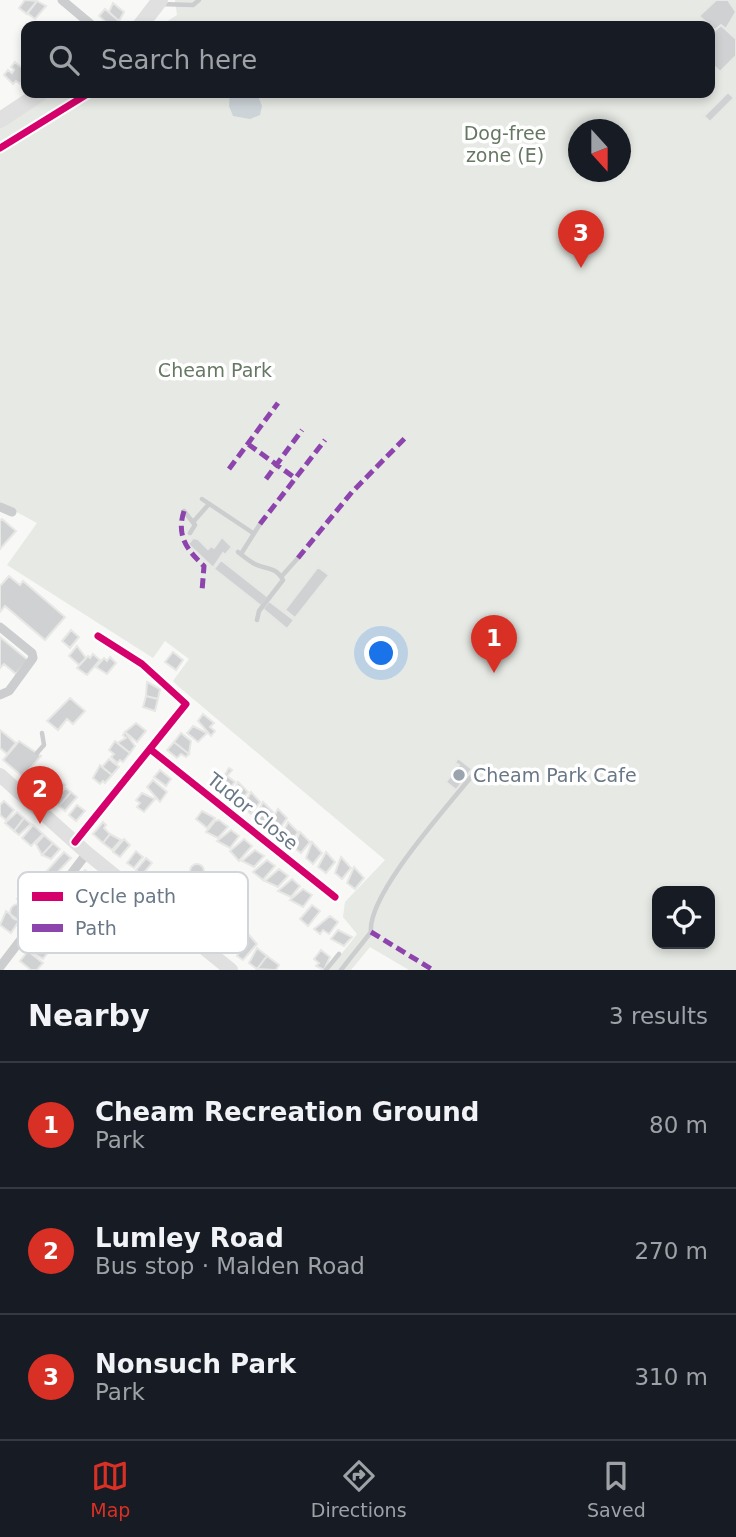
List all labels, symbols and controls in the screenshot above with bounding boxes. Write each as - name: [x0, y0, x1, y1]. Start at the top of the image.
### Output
- search box: [21, 21, 715, 98]
- icon: search: [45, 41, 83, 79]
- text: Search here: [101, 45, 257, 75]
- north arrow: [568, 119, 631, 182]
- park label: Dog-free zone (E): [464, 122, 546, 166]
- pin: 3: [558, 210, 604, 268]
- park label: Cheam Park: [158, 359, 272, 381]
- pin: 1: [471, 615, 517, 673]
- your location: [364, 636, 398, 670]
- place label: Cheam Park Cafe: [473, 764, 637, 786]
- pin: 2: [17, 766, 63, 824]
- street label: Tudor Close: [203, 767, 303, 854]
- marker: Cheam Park Cafe: [451, 767, 467, 783]
- legend: [18, 872, 248, 953]
- text: Cycle path: [75, 885, 176, 907]
- map controls: [652, 886, 715, 949]
- button: locate: [652, 886, 715, 949]
- text: Path: [75, 917, 117, 939]
- text: Nearby: [28, 998, 150, 1033]
- text: 3 results: [609, 1003, 708, 1029]
- text: Cheam Recreation Ground: [95, 1097, 479, 1127]
- text: 1: [43, 1112, 59, 1138]
- text: 80 m: [649, 1112, 708, 1138]
- text: Park: [95, 1127, 145, 1153]
- text: Lumley Road: [95, 1223, 284, 1253]
- text: 2: [43, 1238, 59, 1264]
- text: 270 m: [634, 1238, 708, 1264]
- text: Bus stop · Malden Road: [95, 1253, 365, 1279]
- text: Nonsuch Park: [95, 1349, 296, 1379]
- text: 3: [43, 1364, 59, 1390]
- text: 310 m: [634, 1364, 708, 1390]
- text: Park: [95, 1379, 145, 1405]
- tab: Map: [90, 1457, 130, 1521]
- tab: Directions: [311, 1457, 407, 1521]
- tab: Saved: [587, 1457, 646, 1521]

